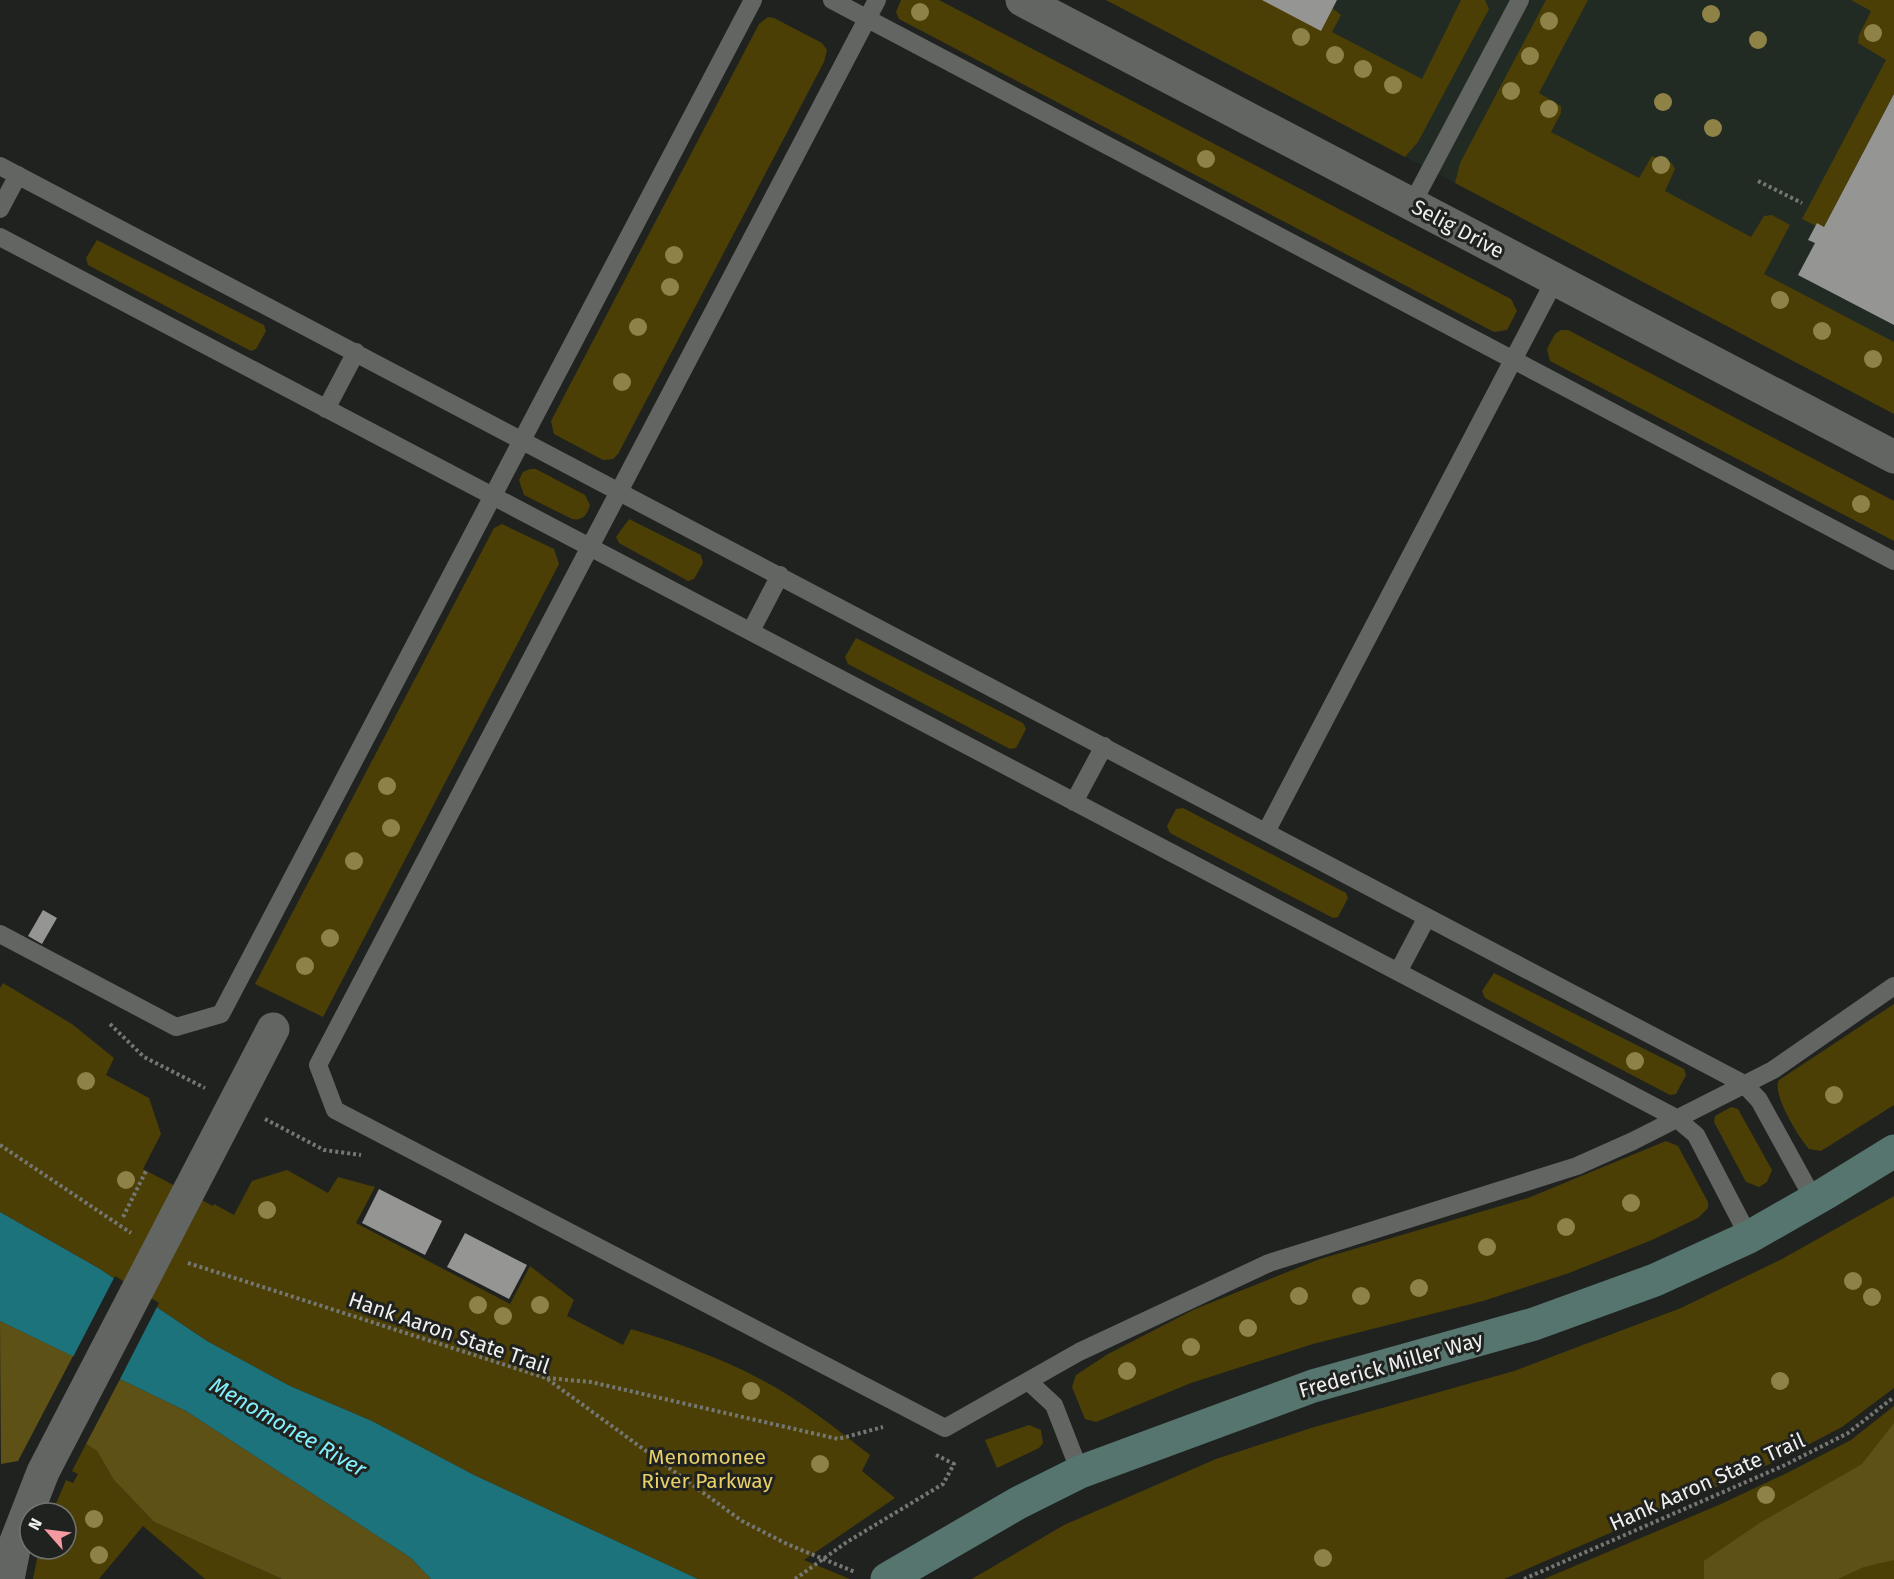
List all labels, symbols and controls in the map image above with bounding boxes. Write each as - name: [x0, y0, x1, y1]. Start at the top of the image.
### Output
- street label: Selig Drive: [1407, 194, 1509, 264]
- street label: Hank Aaron State Trail: [345, 1286, 553, 1380]
- street label: Frederick Miller Way: [1296, 1326, 1487, 1404]
- water label: Menomonee River: [205, 1371, 371, 1483]
- street label: Hank Aaron State Trail: [1605, 1427, 1809, 1537]
- park label: Menomonee River Parkway: [641, 1444, 773, 1494]
- north arrow: [18, 1501, 78, 1561]
- text: N: [24, 1515, 46, 1533]

